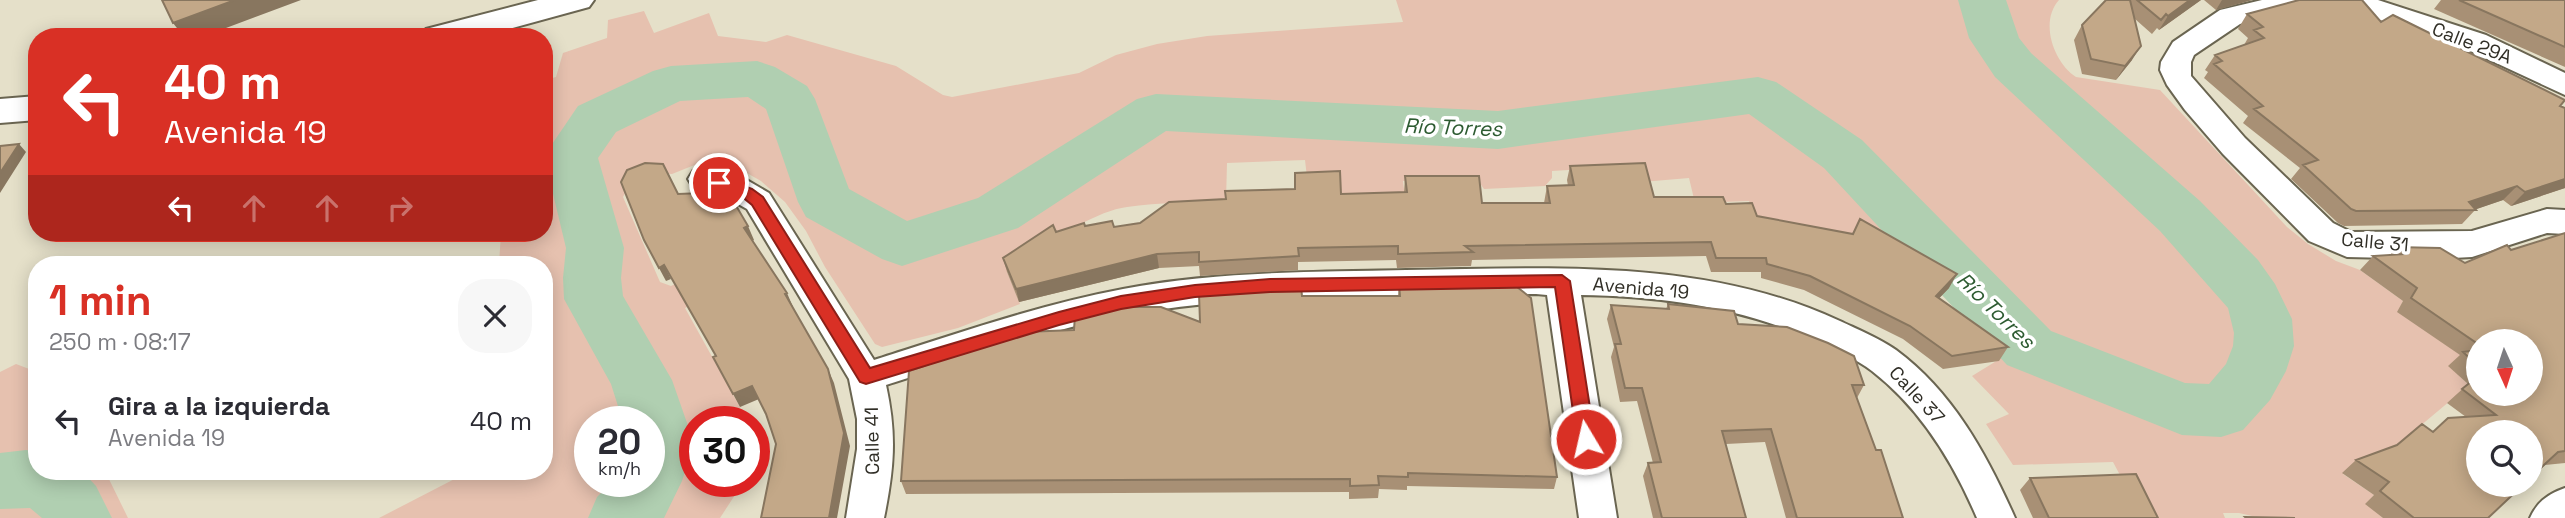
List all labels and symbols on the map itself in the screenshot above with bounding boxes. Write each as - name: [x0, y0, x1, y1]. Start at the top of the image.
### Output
- street label: Calle 29A: [2429, 16, 2516, 70]
- water label: Río Torres: [1403, 112, 1504, 142]
- pin: [689, 153, 749, 213]
- street label: Calle 31: [2340, 227, 2410, 257]
- water label: Río Torres: [1951, 266, 2041, 355]
- street label: Avenida 19: [1592, 271, 1690, 305]
- north arrow: [2466, 329, 2543, 406]
- street label: Calle 37: [1884, 361, 1950, 430]
- position arrow: [1549, 402, 1623, 476]
- speed limit sign: 30: [679, 406, 770, 497]
- street label: Calle 41: [859, 407, 885, 475]

